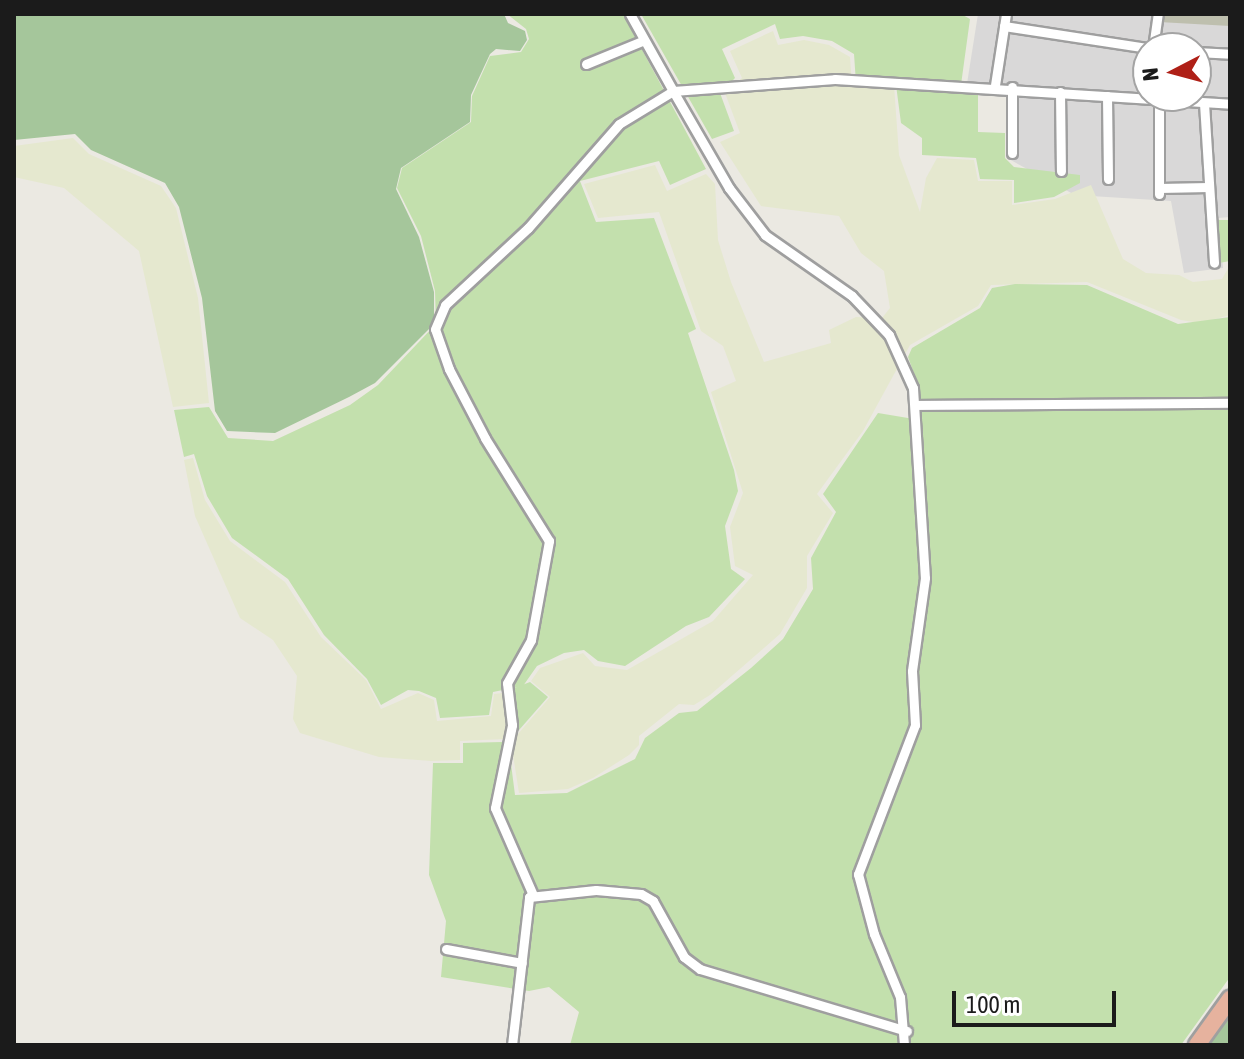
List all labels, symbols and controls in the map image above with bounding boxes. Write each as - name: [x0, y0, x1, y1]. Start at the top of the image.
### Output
- north arrow: [1132, 32, 1212, 112]
- text: N: [1137, 66, 1164, 82]
- scale bar: [956, 975, 1120, 1025]
- text: 100 m: [966, 991, 1020, 1018]

